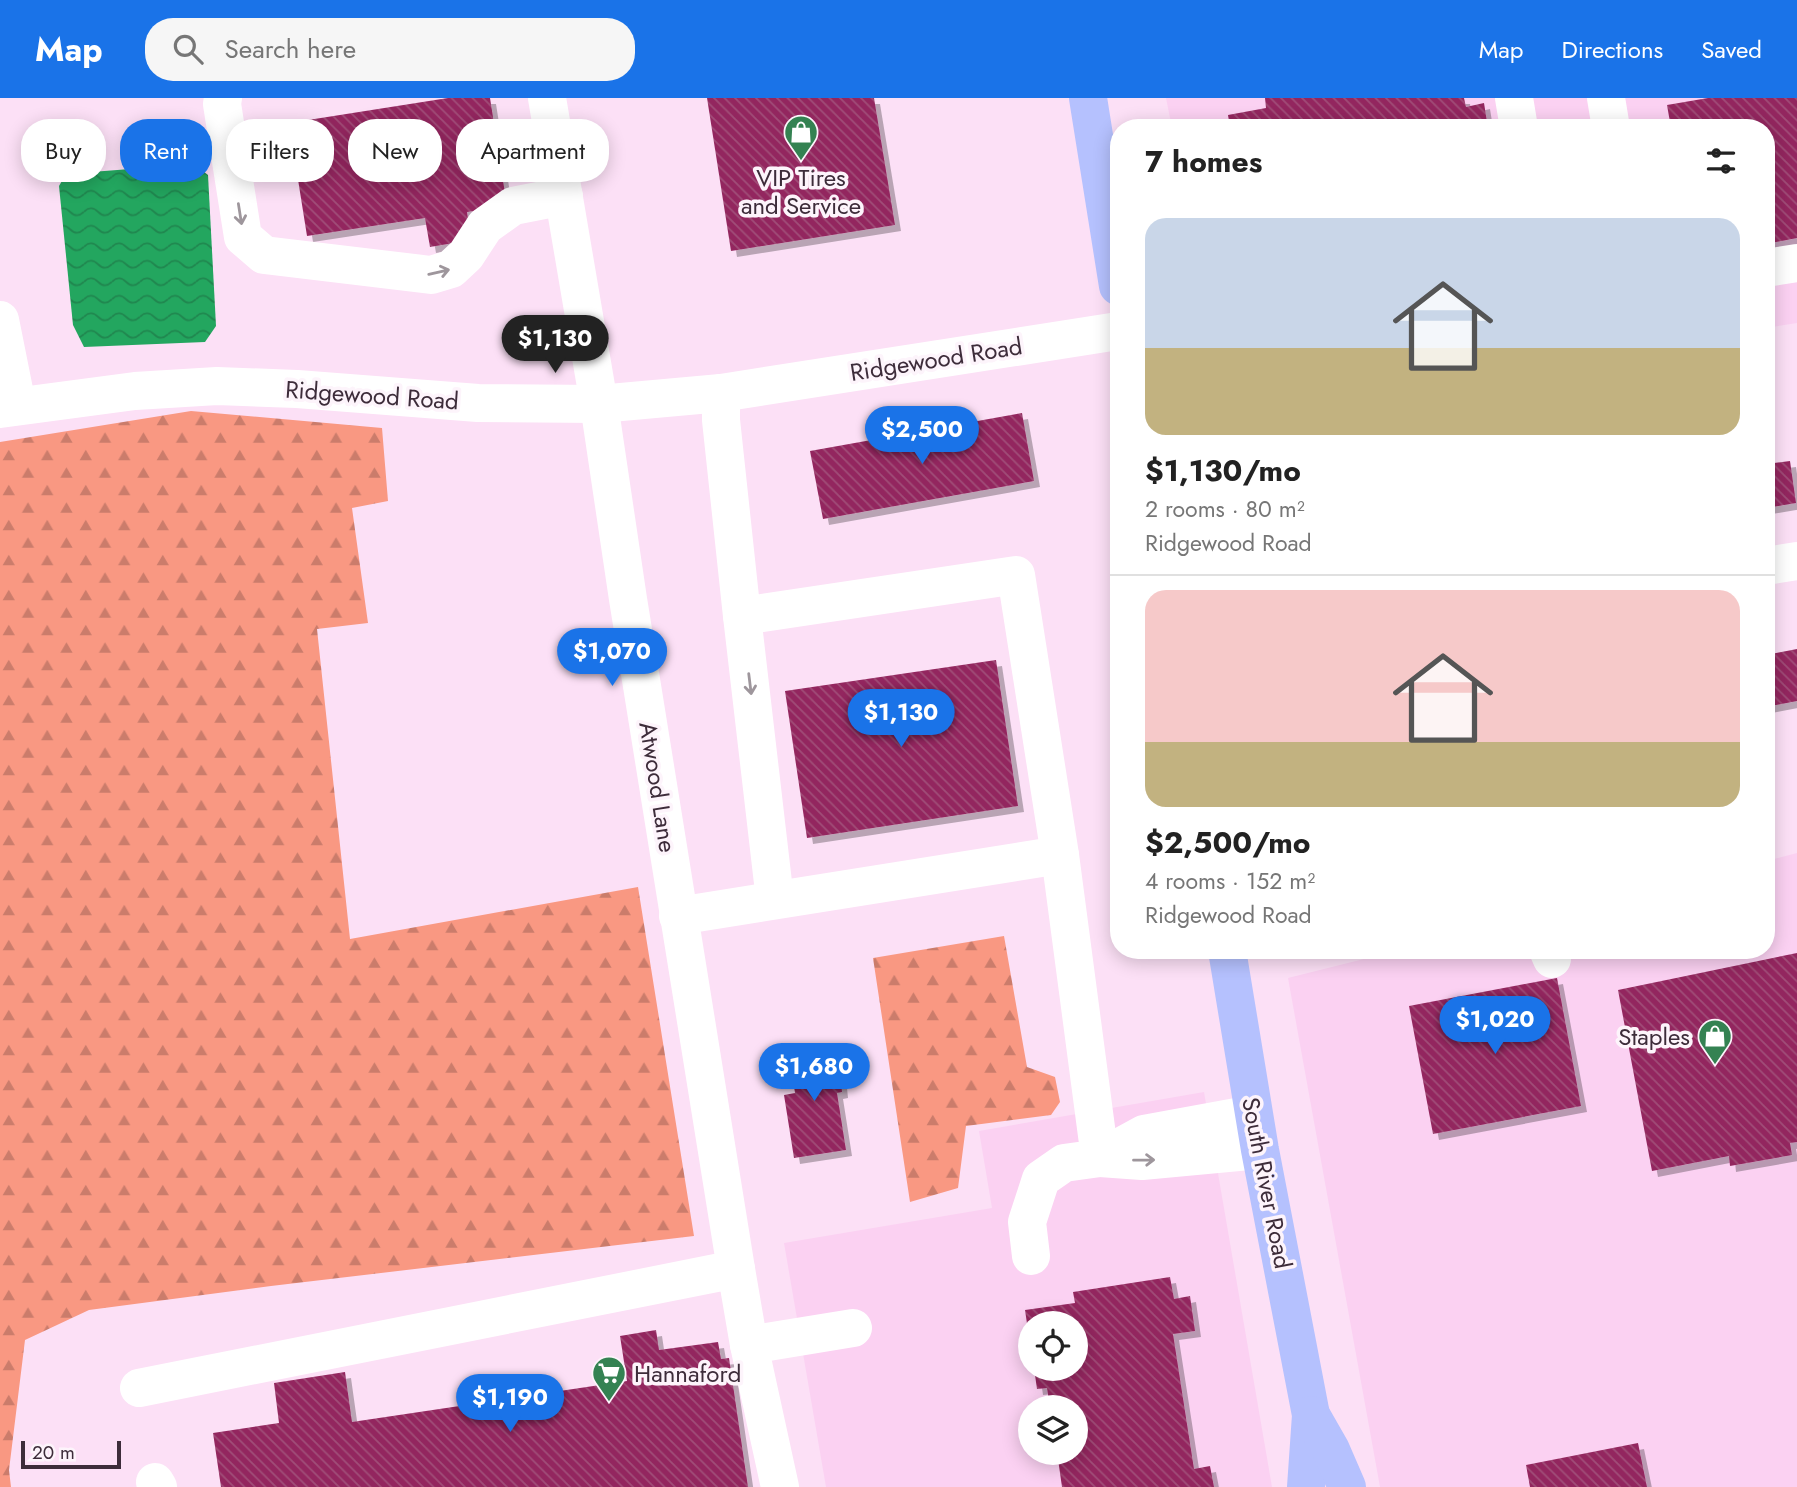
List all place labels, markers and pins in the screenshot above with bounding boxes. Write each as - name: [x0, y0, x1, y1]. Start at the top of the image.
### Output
- shop icon: VIP Tires and Service: [782, 113, 820, 162]
- place label: VIP Tires and Service: [741, 160, 861, 223]
- pin: $1,130: [498, 316, 612, 375]
- pin: $2,500: [865, 406, 979, 466]
- pin: $1,070: [555, 628, 669, 688]
- pin: $1,130: [844, 690, 958, 749]
- pin: $1,020: [1438, 996, 1552, 1056]
- shop icon: Staples: [1696, 1017, 1734, 1066]
- place label: Staples: [1618, 1019, 1690, 1054]
- pin: $1,680: [757, 1044, 871, 1103]
- supermarket icon: Hannaford: [590, 1354, 628, 1403]
- place label: Hannaford: [634, 1356, 741, 1391]
- pin: $1,190: [453, 1374, 567, 1434]

